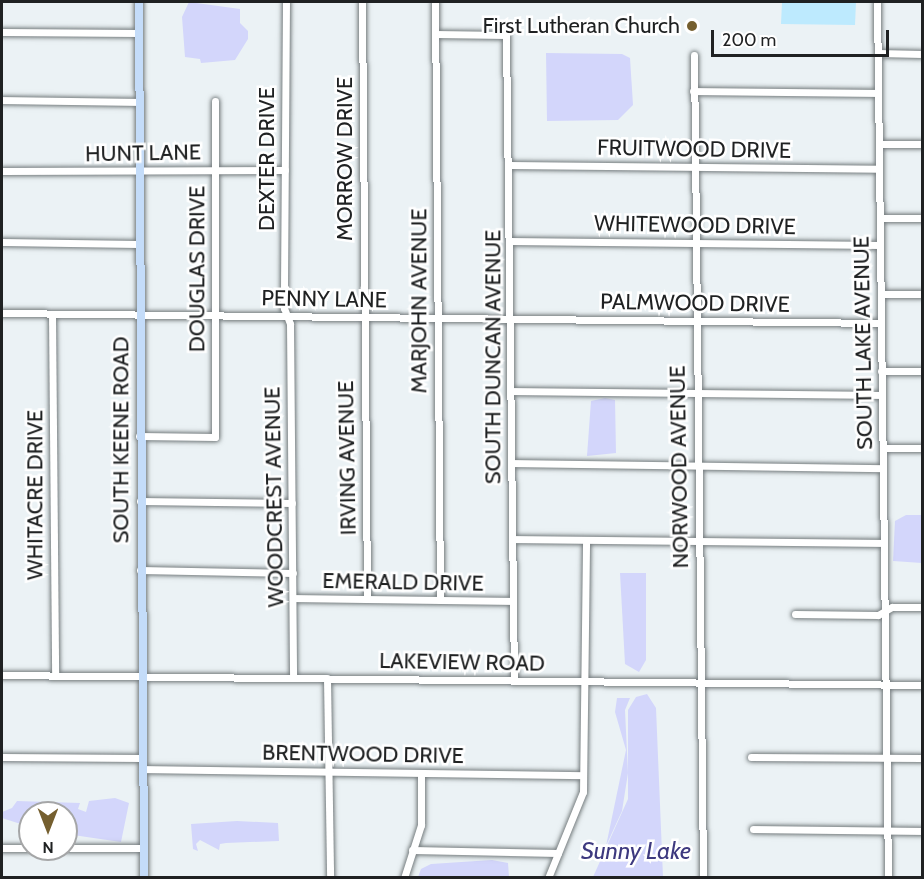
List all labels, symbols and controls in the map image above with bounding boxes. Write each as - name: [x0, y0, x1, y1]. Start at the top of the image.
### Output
- place label: First Lutheran Church: [482, 13, 680, 39]
- scale bar: [714, 18, 892, 56]
- marker: First Lutheran Church: [685, 19, 699, 33]
- text: 200 m: [722, 29, 776, 51]
- street label: MORROW DRIVE: [332, 77, 358, 241]
- street label: DEXTER DRIVE: [254, 87, 280, 231]
- street label: FRUITWOOD DRIVE: [597, 134, 791, 164]
- street label: HUNT LANE: [85, 139, 201, 167]
- street label: DOUGLAS DRIVE: [184, 186, 210, 352]
- street label: MARJOHN AVENUE: [406, 209, 432, 393]
- street label: WHITEWOOD DRIVE: [594, 210, 796, 240]
- street label: SOUTH DUNCAN AVENUE: [480, 230, 506, 484]
- street label: SOUTH LAKE AVENUE: [848, 236, 878, 450]
- street label: PENNY LANE: [261, 285, 387, 313]
- street label: PALMWOOD DRIVE: [600, 288, 790, 318]
- street label: SOUTH KEENE ROAD: [108, 337, 134, 543]
- street label: NORWOOD AVENUE: [664, 365, 694, 569]
- street label: IRVING AVENUE: [332, 380, 362, 536]
- street label: WOODCREST AVENUE: [259, 386, 289, 608]
- street label: WHITACRE DRIVE: [22, 410, 48, 580]
- street label: EMERALD DRIVE: [322, 567, 484, 597]
- street label: LAKEVIEW ROAD: [379, 647, 545, 677]
- street label: BRENTWOOD DRIVE: [262, 739, 464, 769]
- north arrow: [18, 801, 78, 861]
- water label: Sunny Lake: [581, 837, 691, 865]
- text: N: [42, 838, 54, 857]

